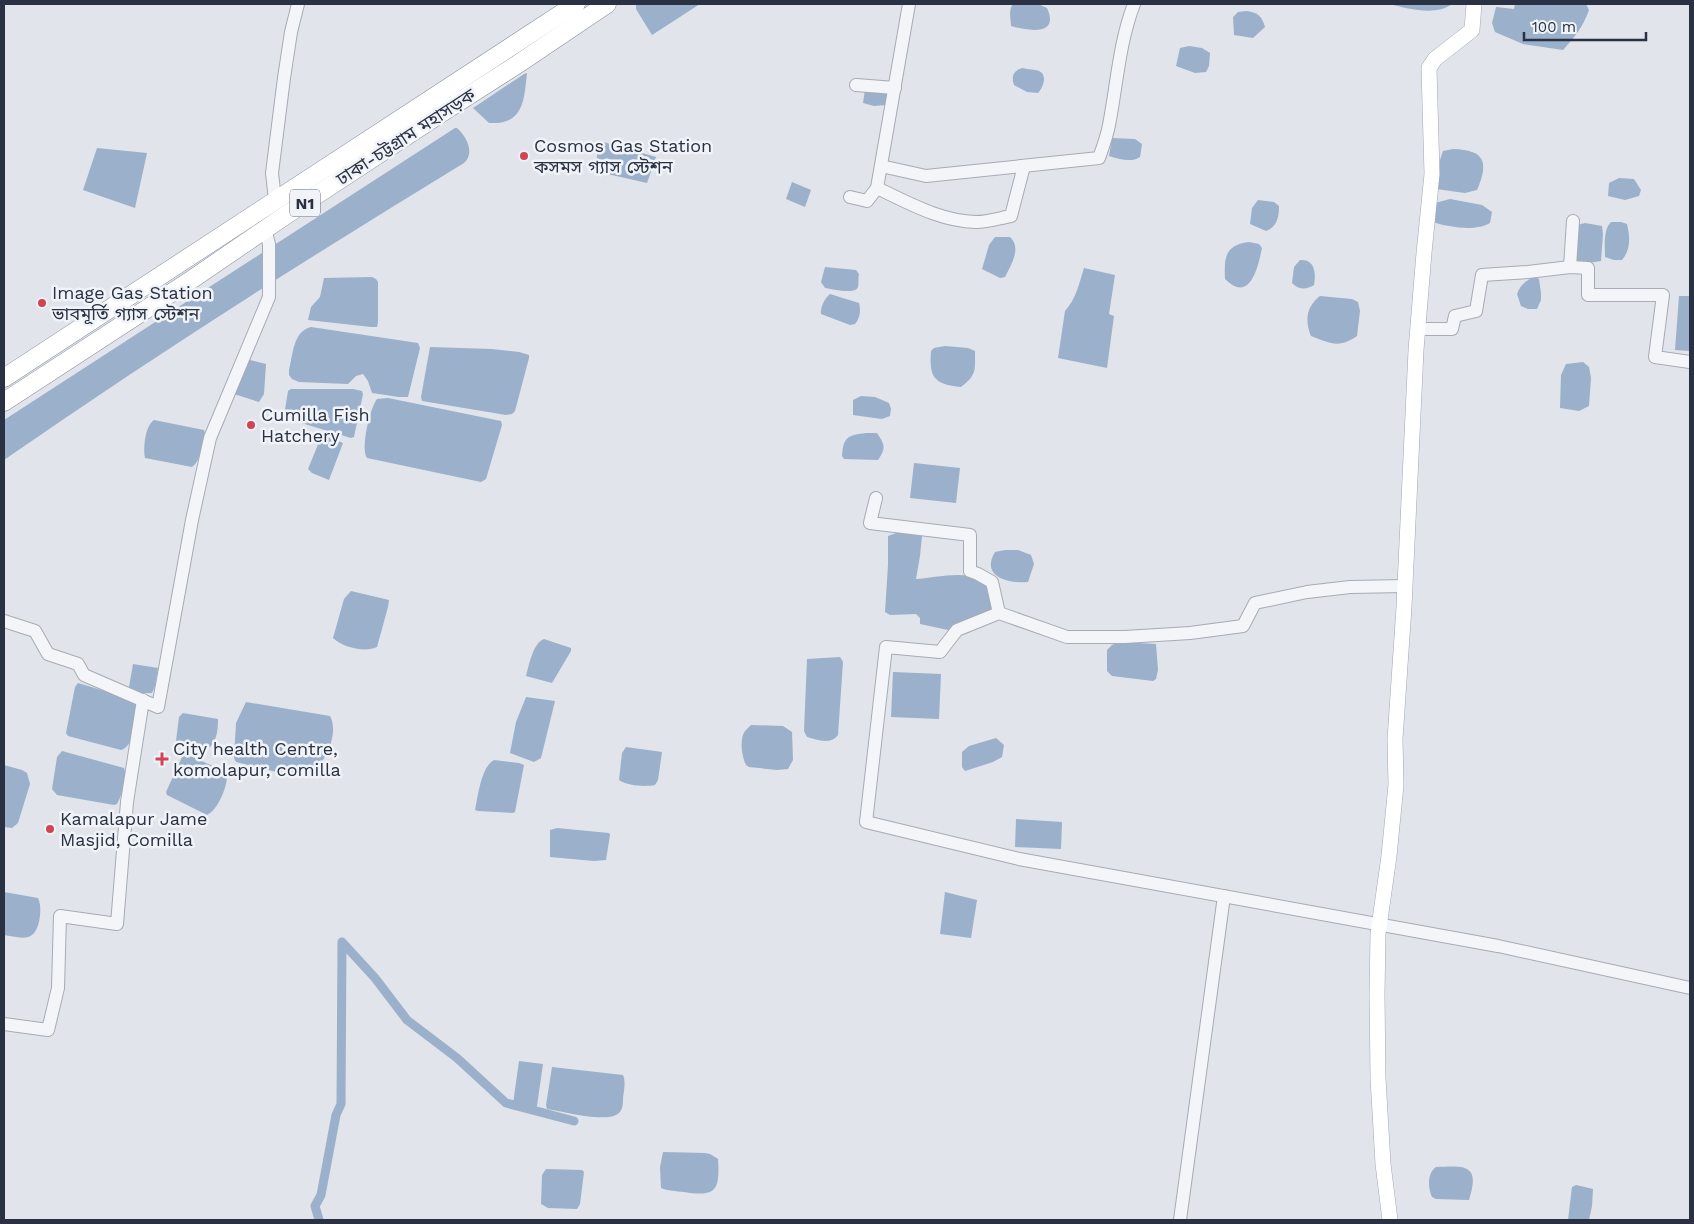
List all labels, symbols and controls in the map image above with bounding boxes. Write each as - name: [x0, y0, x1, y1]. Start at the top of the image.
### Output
- scale bar: [1524, 10, 1646, 42]
- text: 100 m: [1532, 18, 1576, 36]
- street label: ঢাকা-চট্টগ্রাম মহাসড়ক: [332, 84, 480, 190]
- place label: Cosmos Gas Station কসমস গ্যাস স্টেশন: [533, 135, 712, 177]
- marker: Cosmos Gas Station কসমস গ্যাস স্টেশন: [518, 150, 530, 162]
- road number: N1: [290, 190, 320, 217]
- place label: Image Gas Station ভাবমূর্তি গ্যাস স্টেশন: [51, 282, 213, 325]
- marker: Image Gas Station ভাবমূর্তি গ্যাস স্টেশন: [36, 297, 48, 309]
- place label: Cumilla Fish Hatchery: [261, 404, 370, 446]
- marker: Cumilla Fish Hatchery: [245, 419, 257, 431]
- place label: City health Centre, komolapur, comilla: [173, 738, 341, 780]
- marker: City health Centre, komolapur, comilla: [155, 752, 169, 766]
- place label: Kamalapur Jame Masjid, Comilla: [60, 808, 207, 850]
- marker: Kamalapur Jame Masjid, Comilla: [44, 823, 56, 835]

